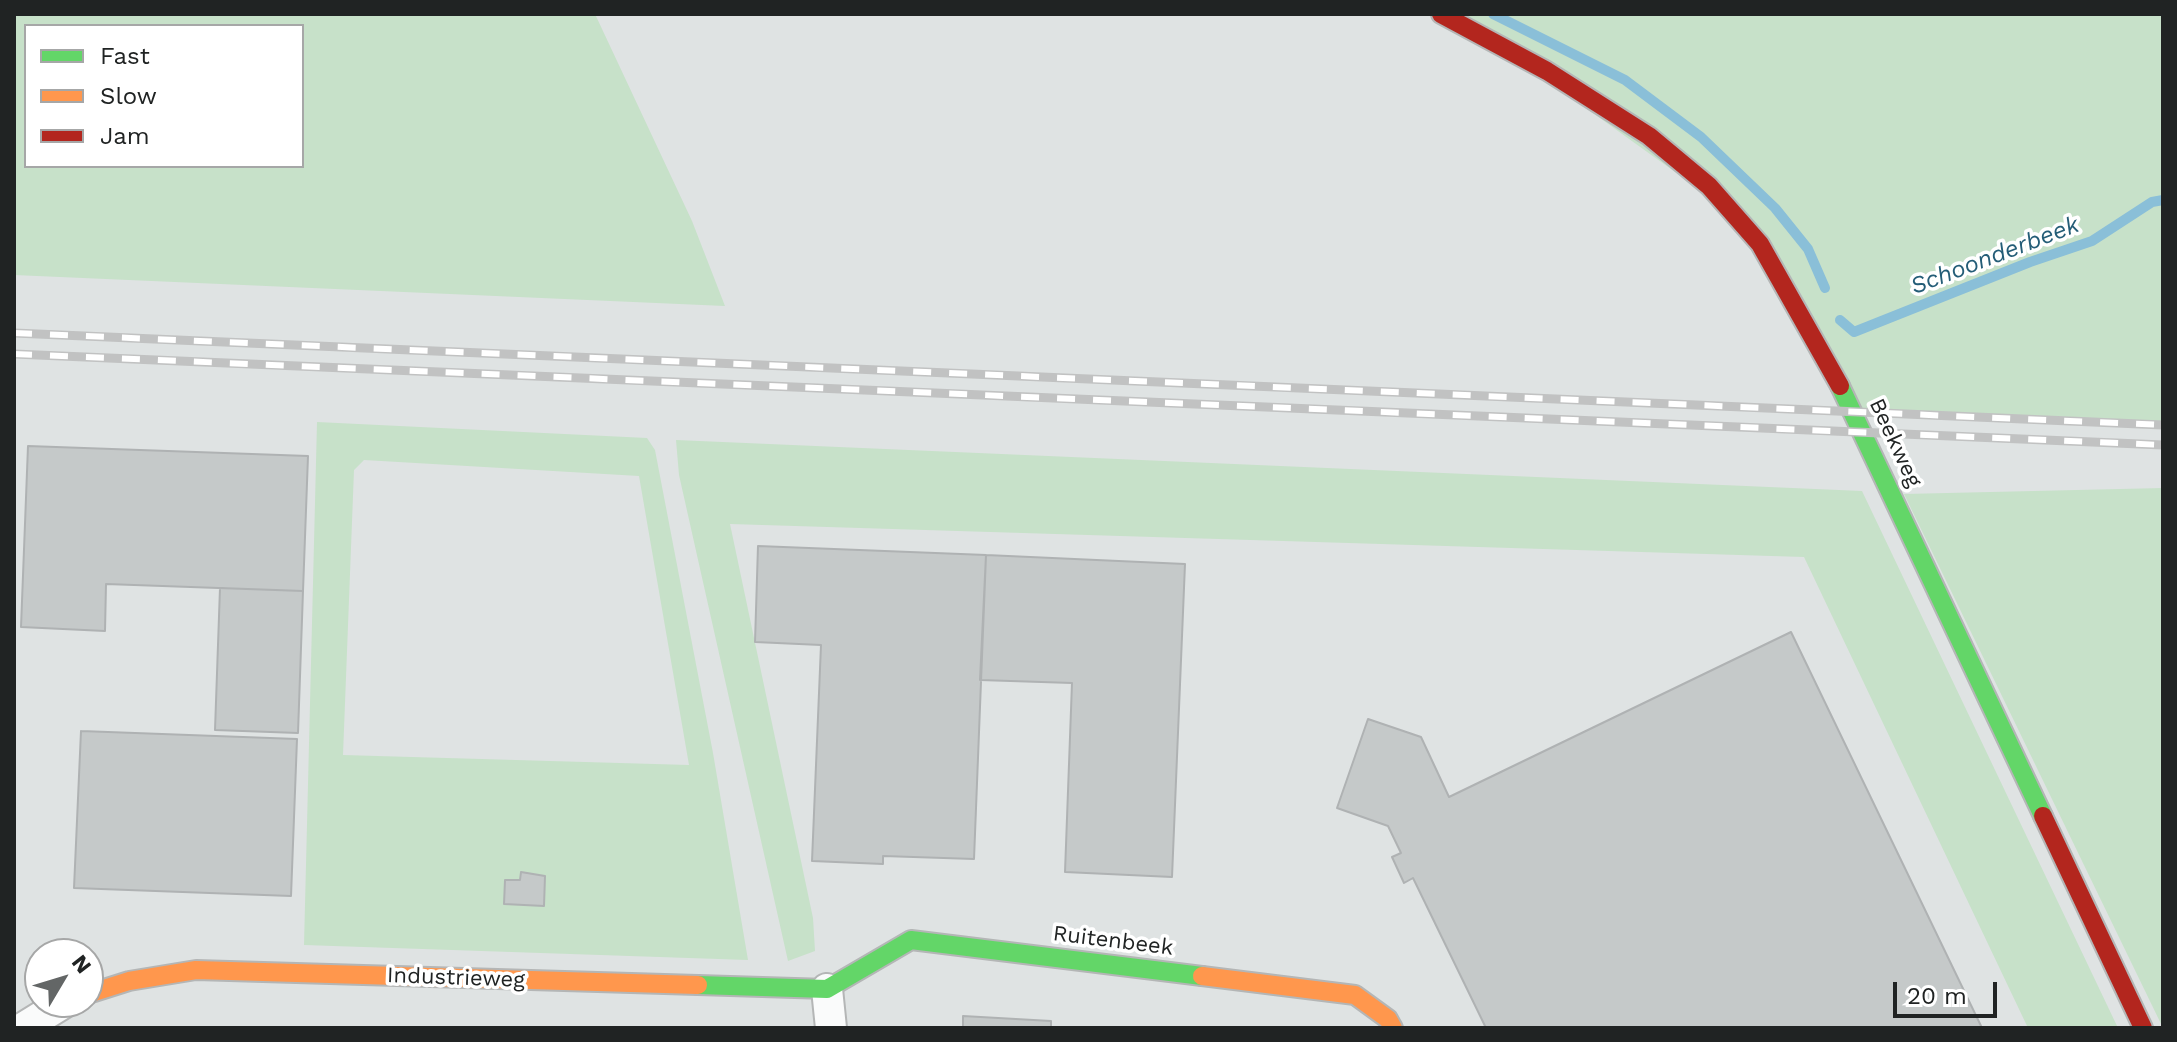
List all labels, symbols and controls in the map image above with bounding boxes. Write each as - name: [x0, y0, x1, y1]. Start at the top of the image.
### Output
- legend: [24, 24, 304, 168]
- text: Fast: [100, 42, 150, 70]
- text: Slow: [100, 82, 157, 110]
- text: Jam: [100, 122, 150, 150]
- water label: Schoonderbeek: [1907, 211, 2083, 301]
- street label: Beekweg: [1863, 395, 1927, 491]
- street label: Ruitenbeek: [1051, 921, 1175, 961]
- north arrow: [24, 938, 104, 1018]
- text: N: [67, 950, 97, 978]
- street label: Industrieweg: [387, 962, 525, 994]
- scale bar: [1897, 966, 2001, 1016]
- text: 20 m: [1907, 982, 1967, 1010]

